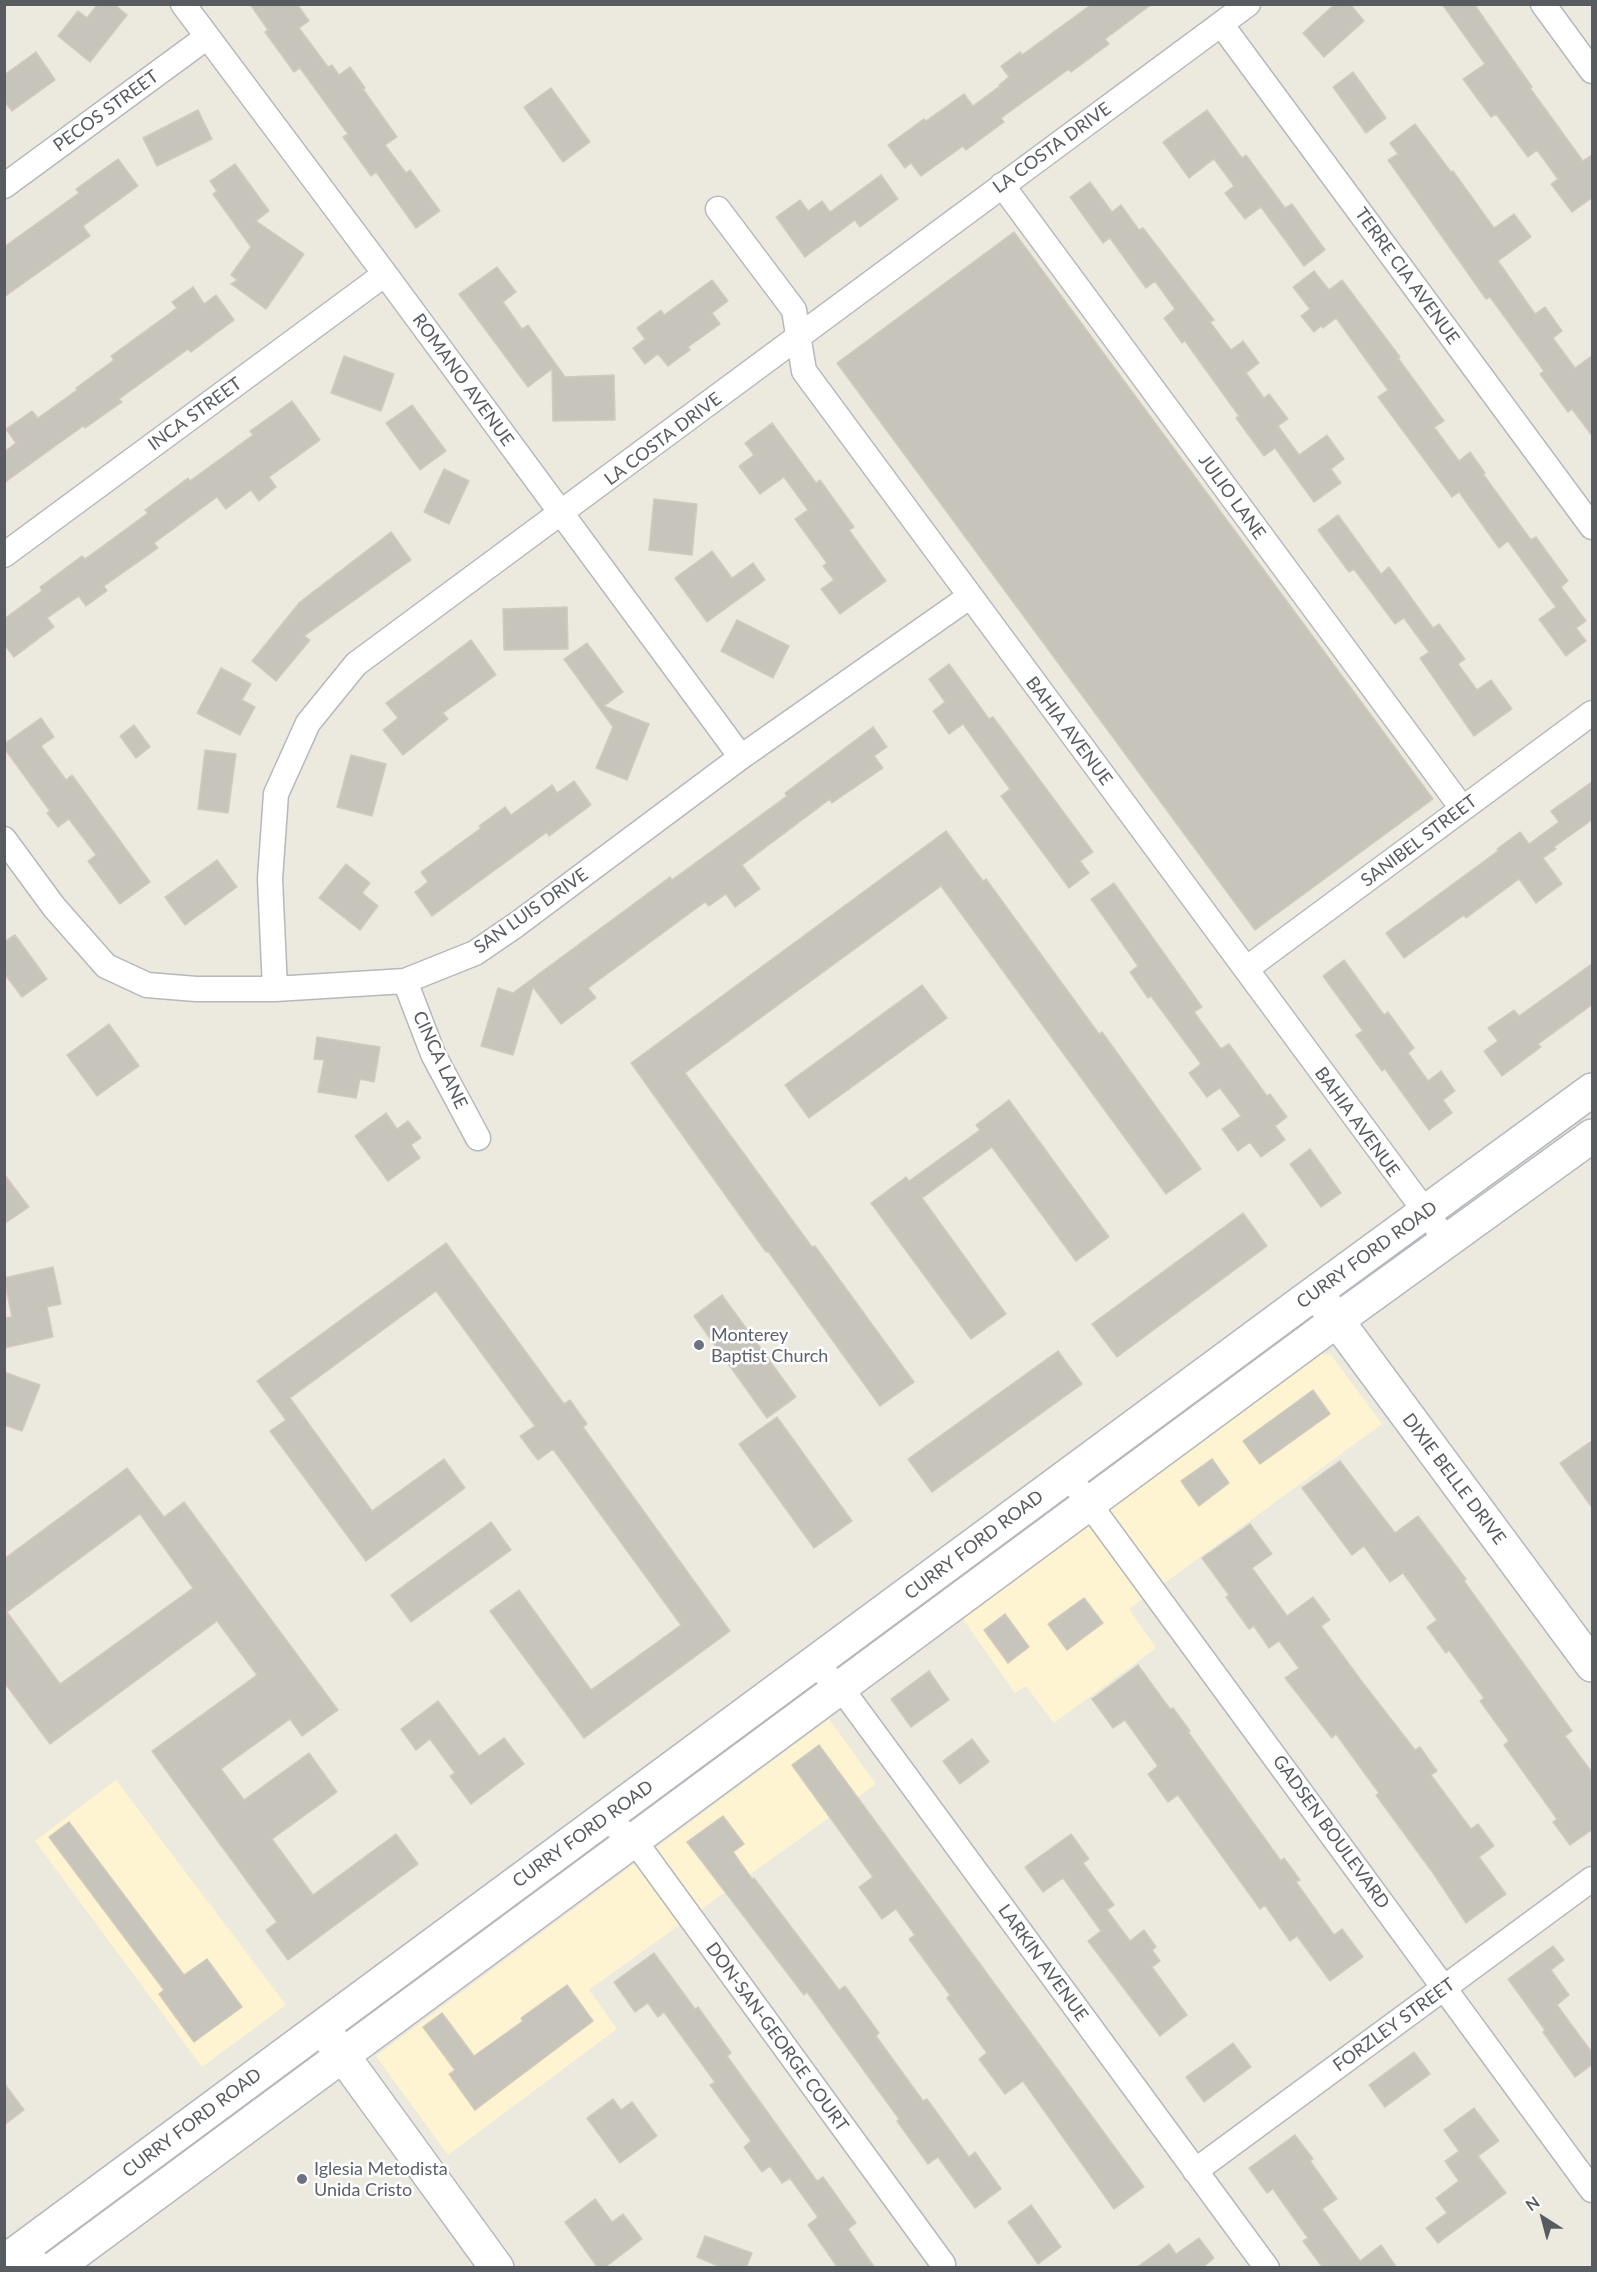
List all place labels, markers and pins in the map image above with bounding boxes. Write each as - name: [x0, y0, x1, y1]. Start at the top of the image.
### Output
- place label: Monterey Baptist Church: [711, 1324, 828, 1366]
- marker: Monterey Baptist Church: [692, 1338, 706, 1352]
- place label: Iglesia Metodista Unida Cristo: [314, 2158, 448, 2200]
- marker: Iglesia Metodista Unida Cristo: [295, 2172, 309, 2186]

